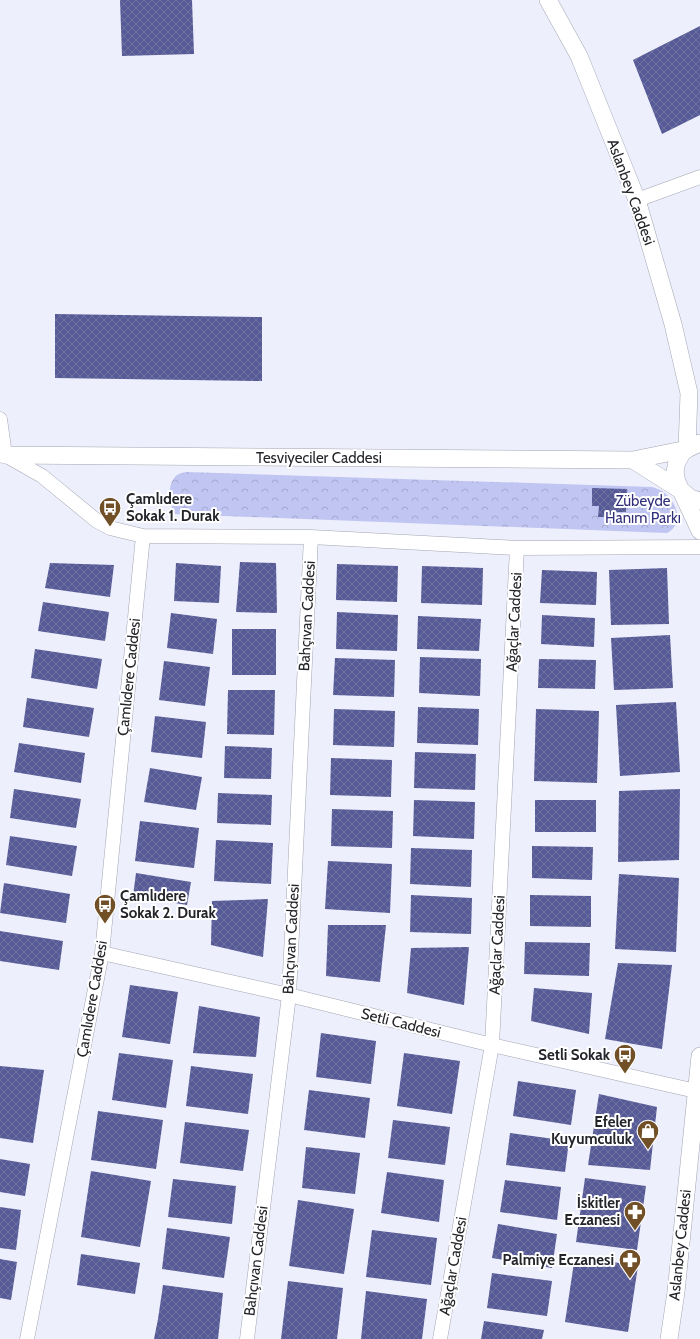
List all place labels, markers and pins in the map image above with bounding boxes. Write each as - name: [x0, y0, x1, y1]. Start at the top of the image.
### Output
- place label: Çamlıdere Sokak 1. Durak: [126, 490, 220, 525]
- bus stop icon: Çamlıdere Sokak 1. Durak: [97, 495, 123, 528]
- place label: Çamlıdere Sokak 2. Durak: [120, 887, 217, 922]
- bus stop icon: Çamlıdere Sokak 2. Durak: [92, 892, 118, 925]
- bus stop icon: Setli Sokak: [612, 1042, 638, 1075]
- place label: Setli Sokak: [538, 1046, 611, 1064]
- place label: Efeler Kuyumculuk: [551, 1113, 633, 1148]
- shop icon: Efeler Kuyumculuk: [635, 1118, 661, 1151]
- place label: İskitler Eczanesi: [564, 1194, 620, 1229]
- pharmacy icon: İskitler Eczanesi: [622, 1199, 648, 1232]
- pharmacy icon: Palmiye Eczanesi: [617, 1247, 643, 1280]
- place label: Palmiye Eczanesi: [503, 1251, 614, 1269]

